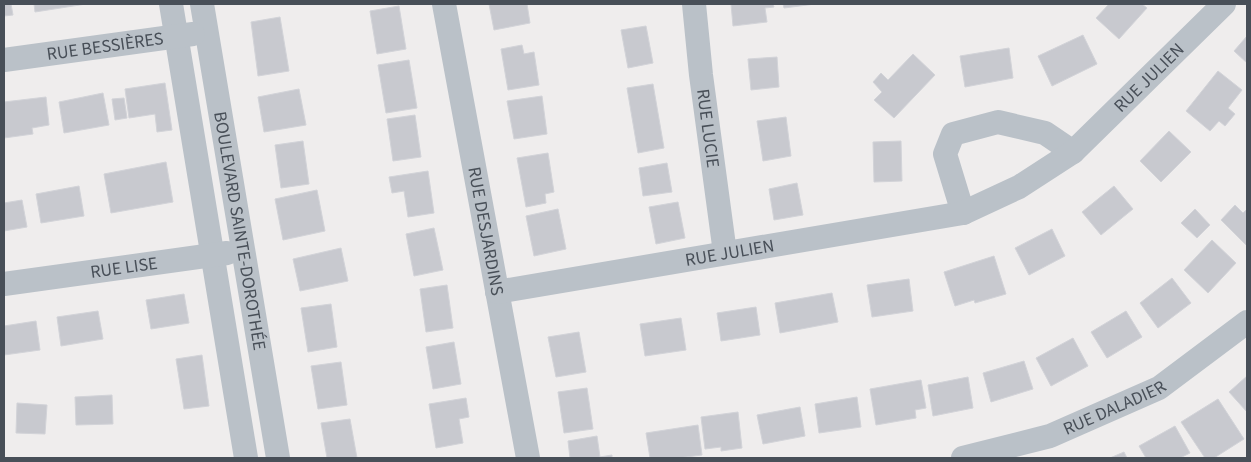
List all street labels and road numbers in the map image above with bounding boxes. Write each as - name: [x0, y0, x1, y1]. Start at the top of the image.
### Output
- street label: RUE BESSIÈRES: [45, 26, 165, 67]
- street label: RUE JULIEN: [1108, 37, 1190, 118]
- street label: RUE LUCIE: [690, 87, 726, 169]
- street label: BOULEVARD SAINTE-DOROTHÉE: [208, 109, 272, 352]
- street label: RUE DESJARDINS: [462, 165, 510, 298]
- street label: RUE JULIEN: [683, 233, 776, 272]
- street label: RUE LISE: [89, 250, 159, 284]
- street label: RUE DALADIER: [1059, 374, 1171, 441]

